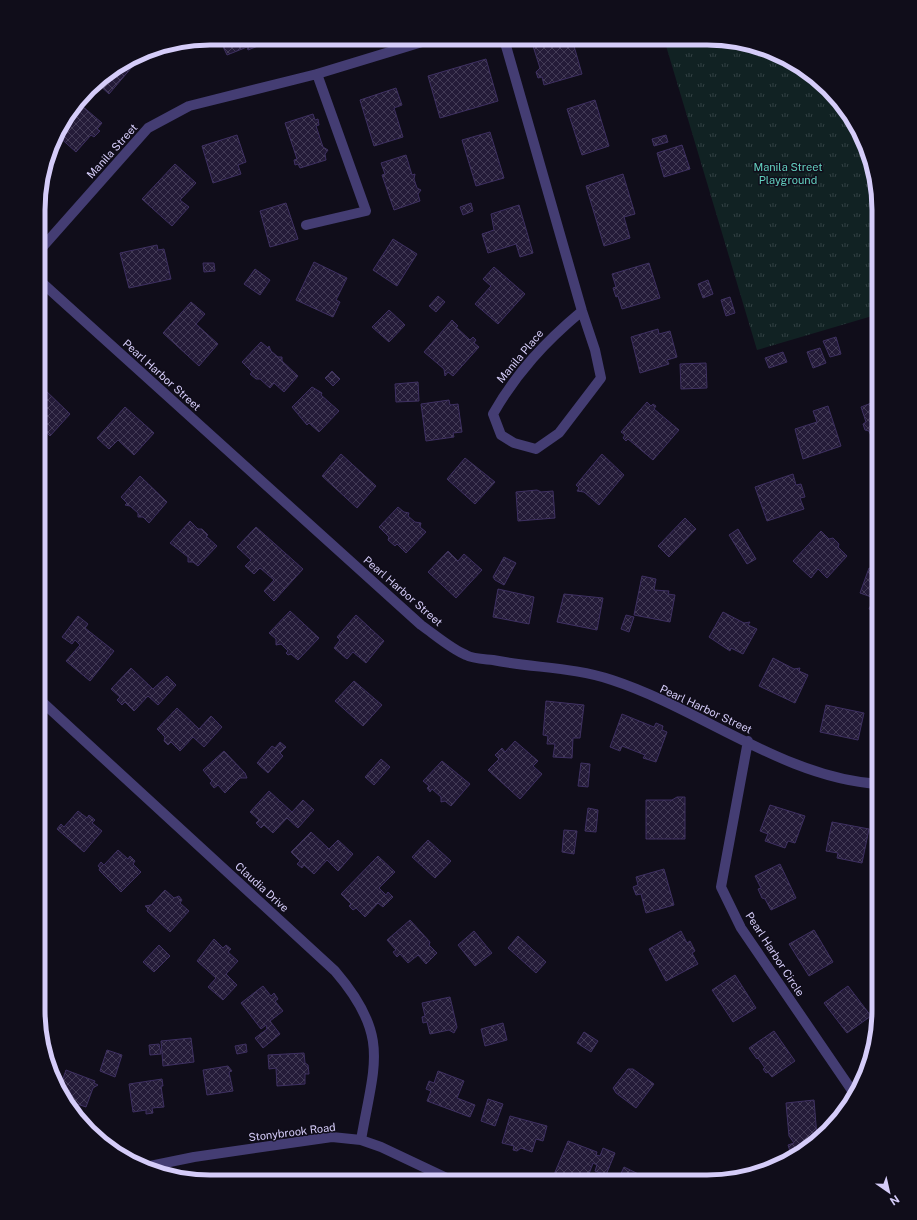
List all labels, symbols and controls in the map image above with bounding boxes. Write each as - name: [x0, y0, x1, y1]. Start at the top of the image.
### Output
- street label: Manila Street: [84, 121, 140, 181]
- park label: Manila Street Playground: [753, 161, 823, 186]
- street label: Manila Place: [494, 327, 546, 385]
- street label: Pearl Harbor Street: [121, 337, 203, 413]
- street label: Pearl Harbor Street: [361, 554, 445, 628]
- street label: Pearl Harbor Street: [658, 682, 754, 736]
- street label: Claudia Drive: [233, 860, 291, 914]
- street label: Pearl Harbor Circle: [743, 910, 807, 998]
- street label: Stonybrook Road: [248, 1121, 336, 1143]
- north arrow: [869, 1172, 909, 1212]
- text: N: [888, 1193, 902, 1208]

